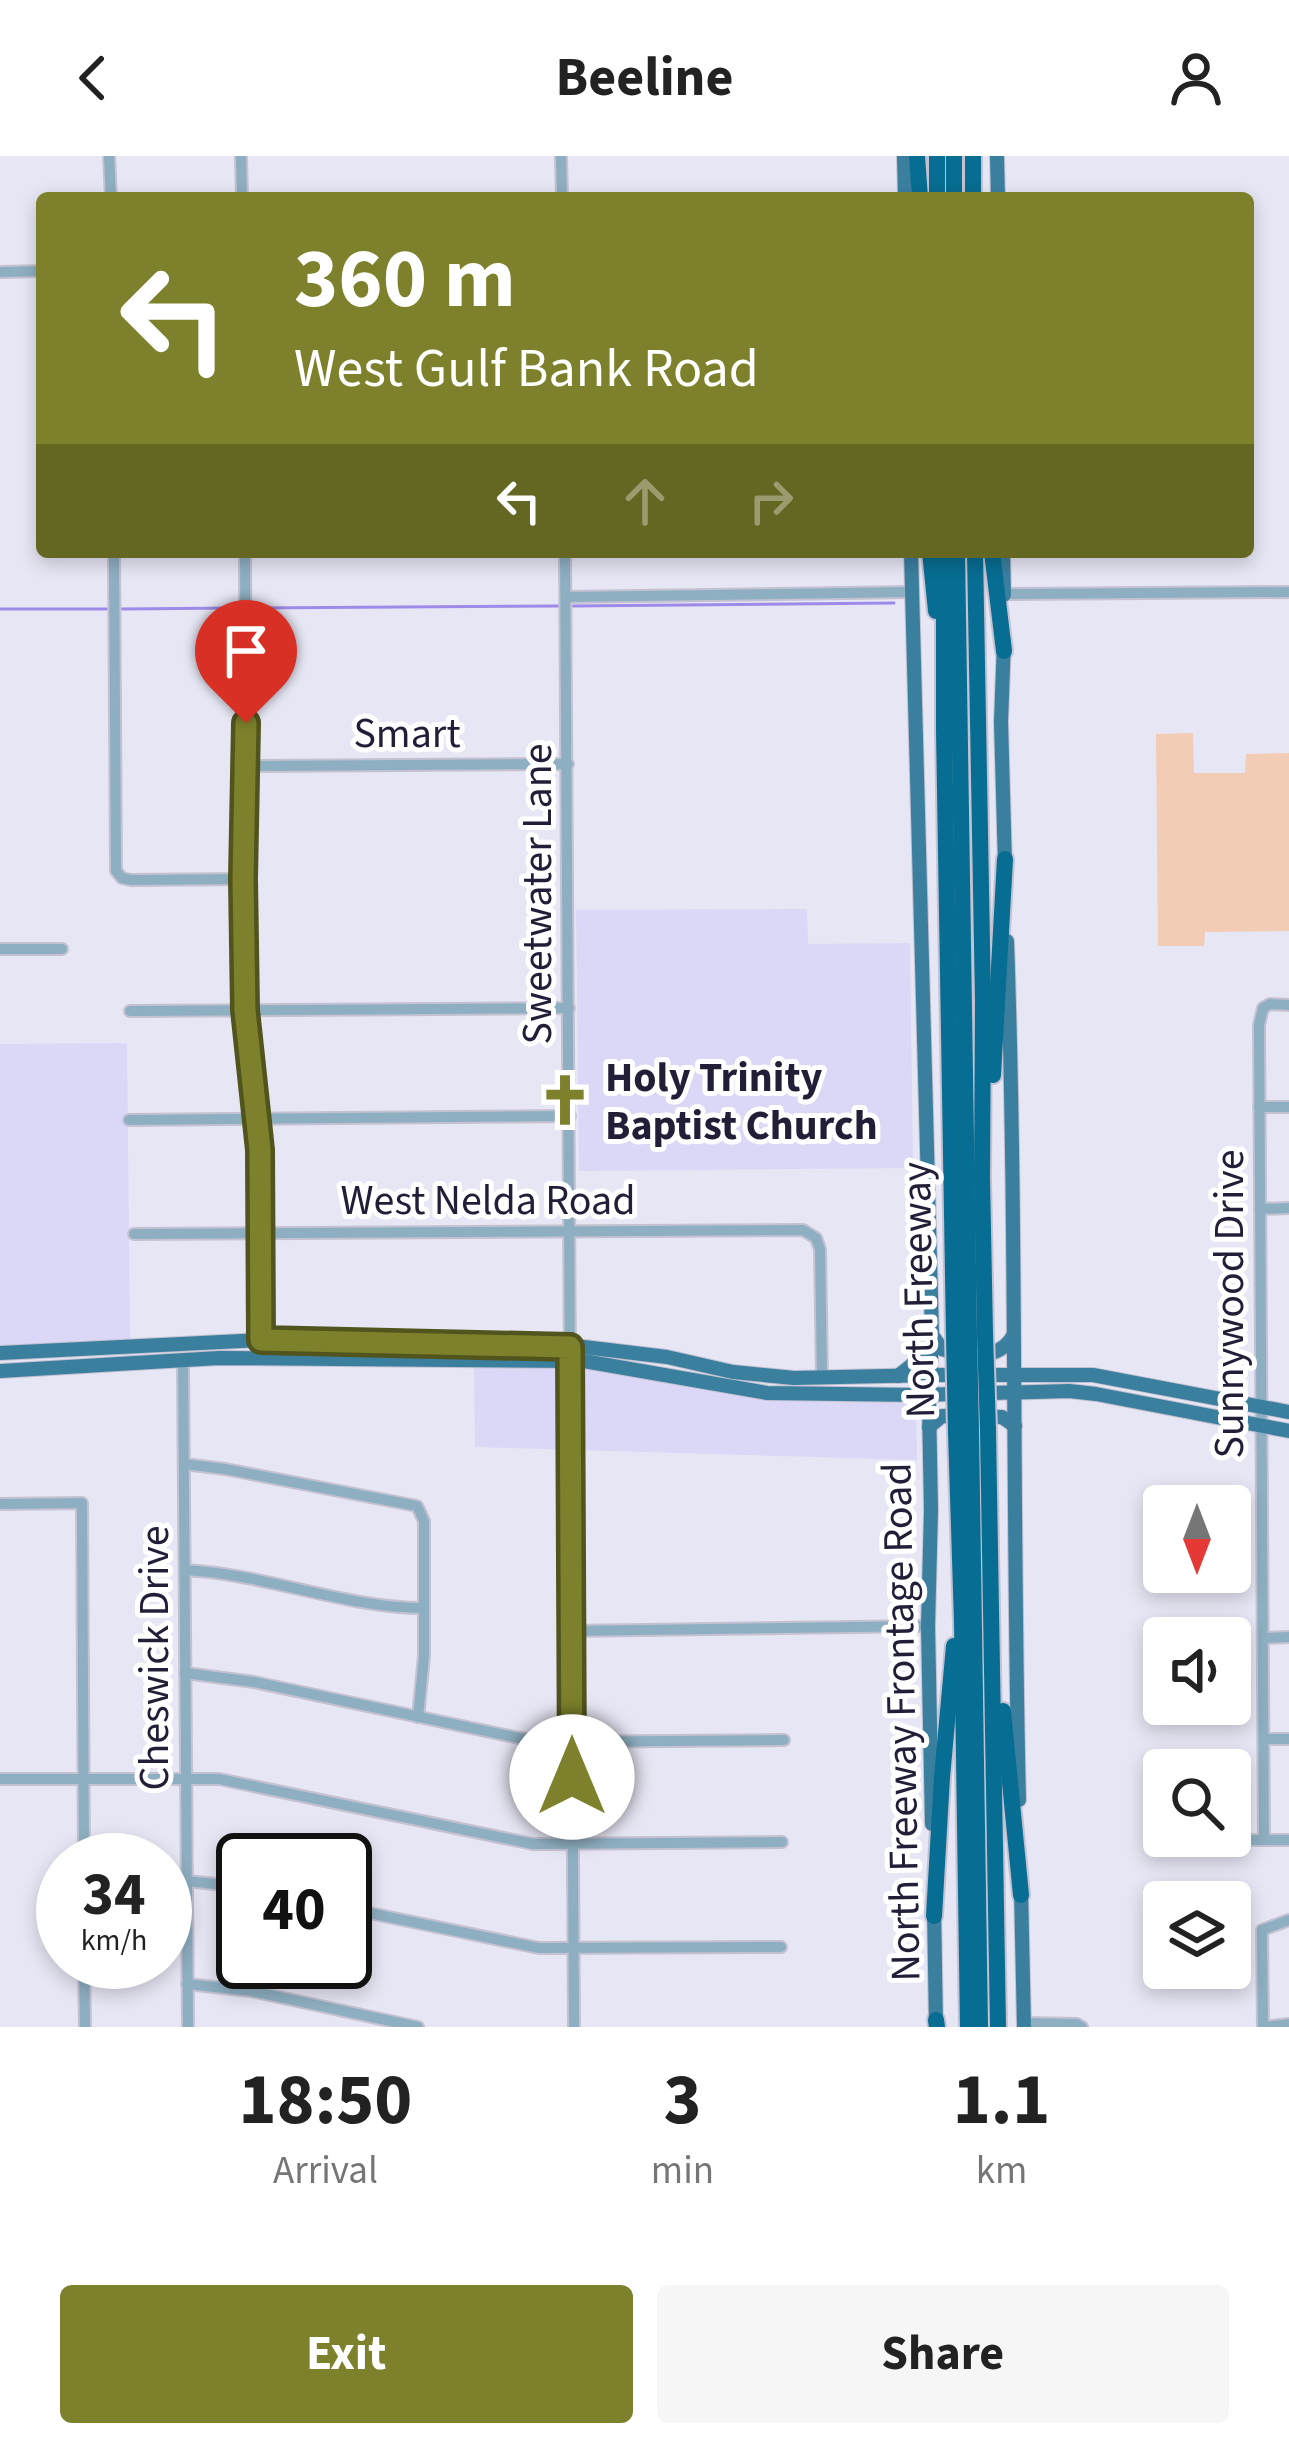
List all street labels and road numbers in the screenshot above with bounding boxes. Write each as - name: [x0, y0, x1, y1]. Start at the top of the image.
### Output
- street label: Smart: [353, 704, 461, 764]
- street label: Sweetwater Lane: [508, 743, 568, 1045]
- street label: Sunnywood Drive: [1200, 1149, 1260, 1459]
- street label: North Freeway: [887, 1161, 951, 1419]
- street label: West Nelda Road: [341, 1171, 635, 1231]
- street label: North Freeway Frontage Road: [867, 1462, 937, 1982]
- street label: Cheswick Drive: [125, 1525, 185, 1791]

